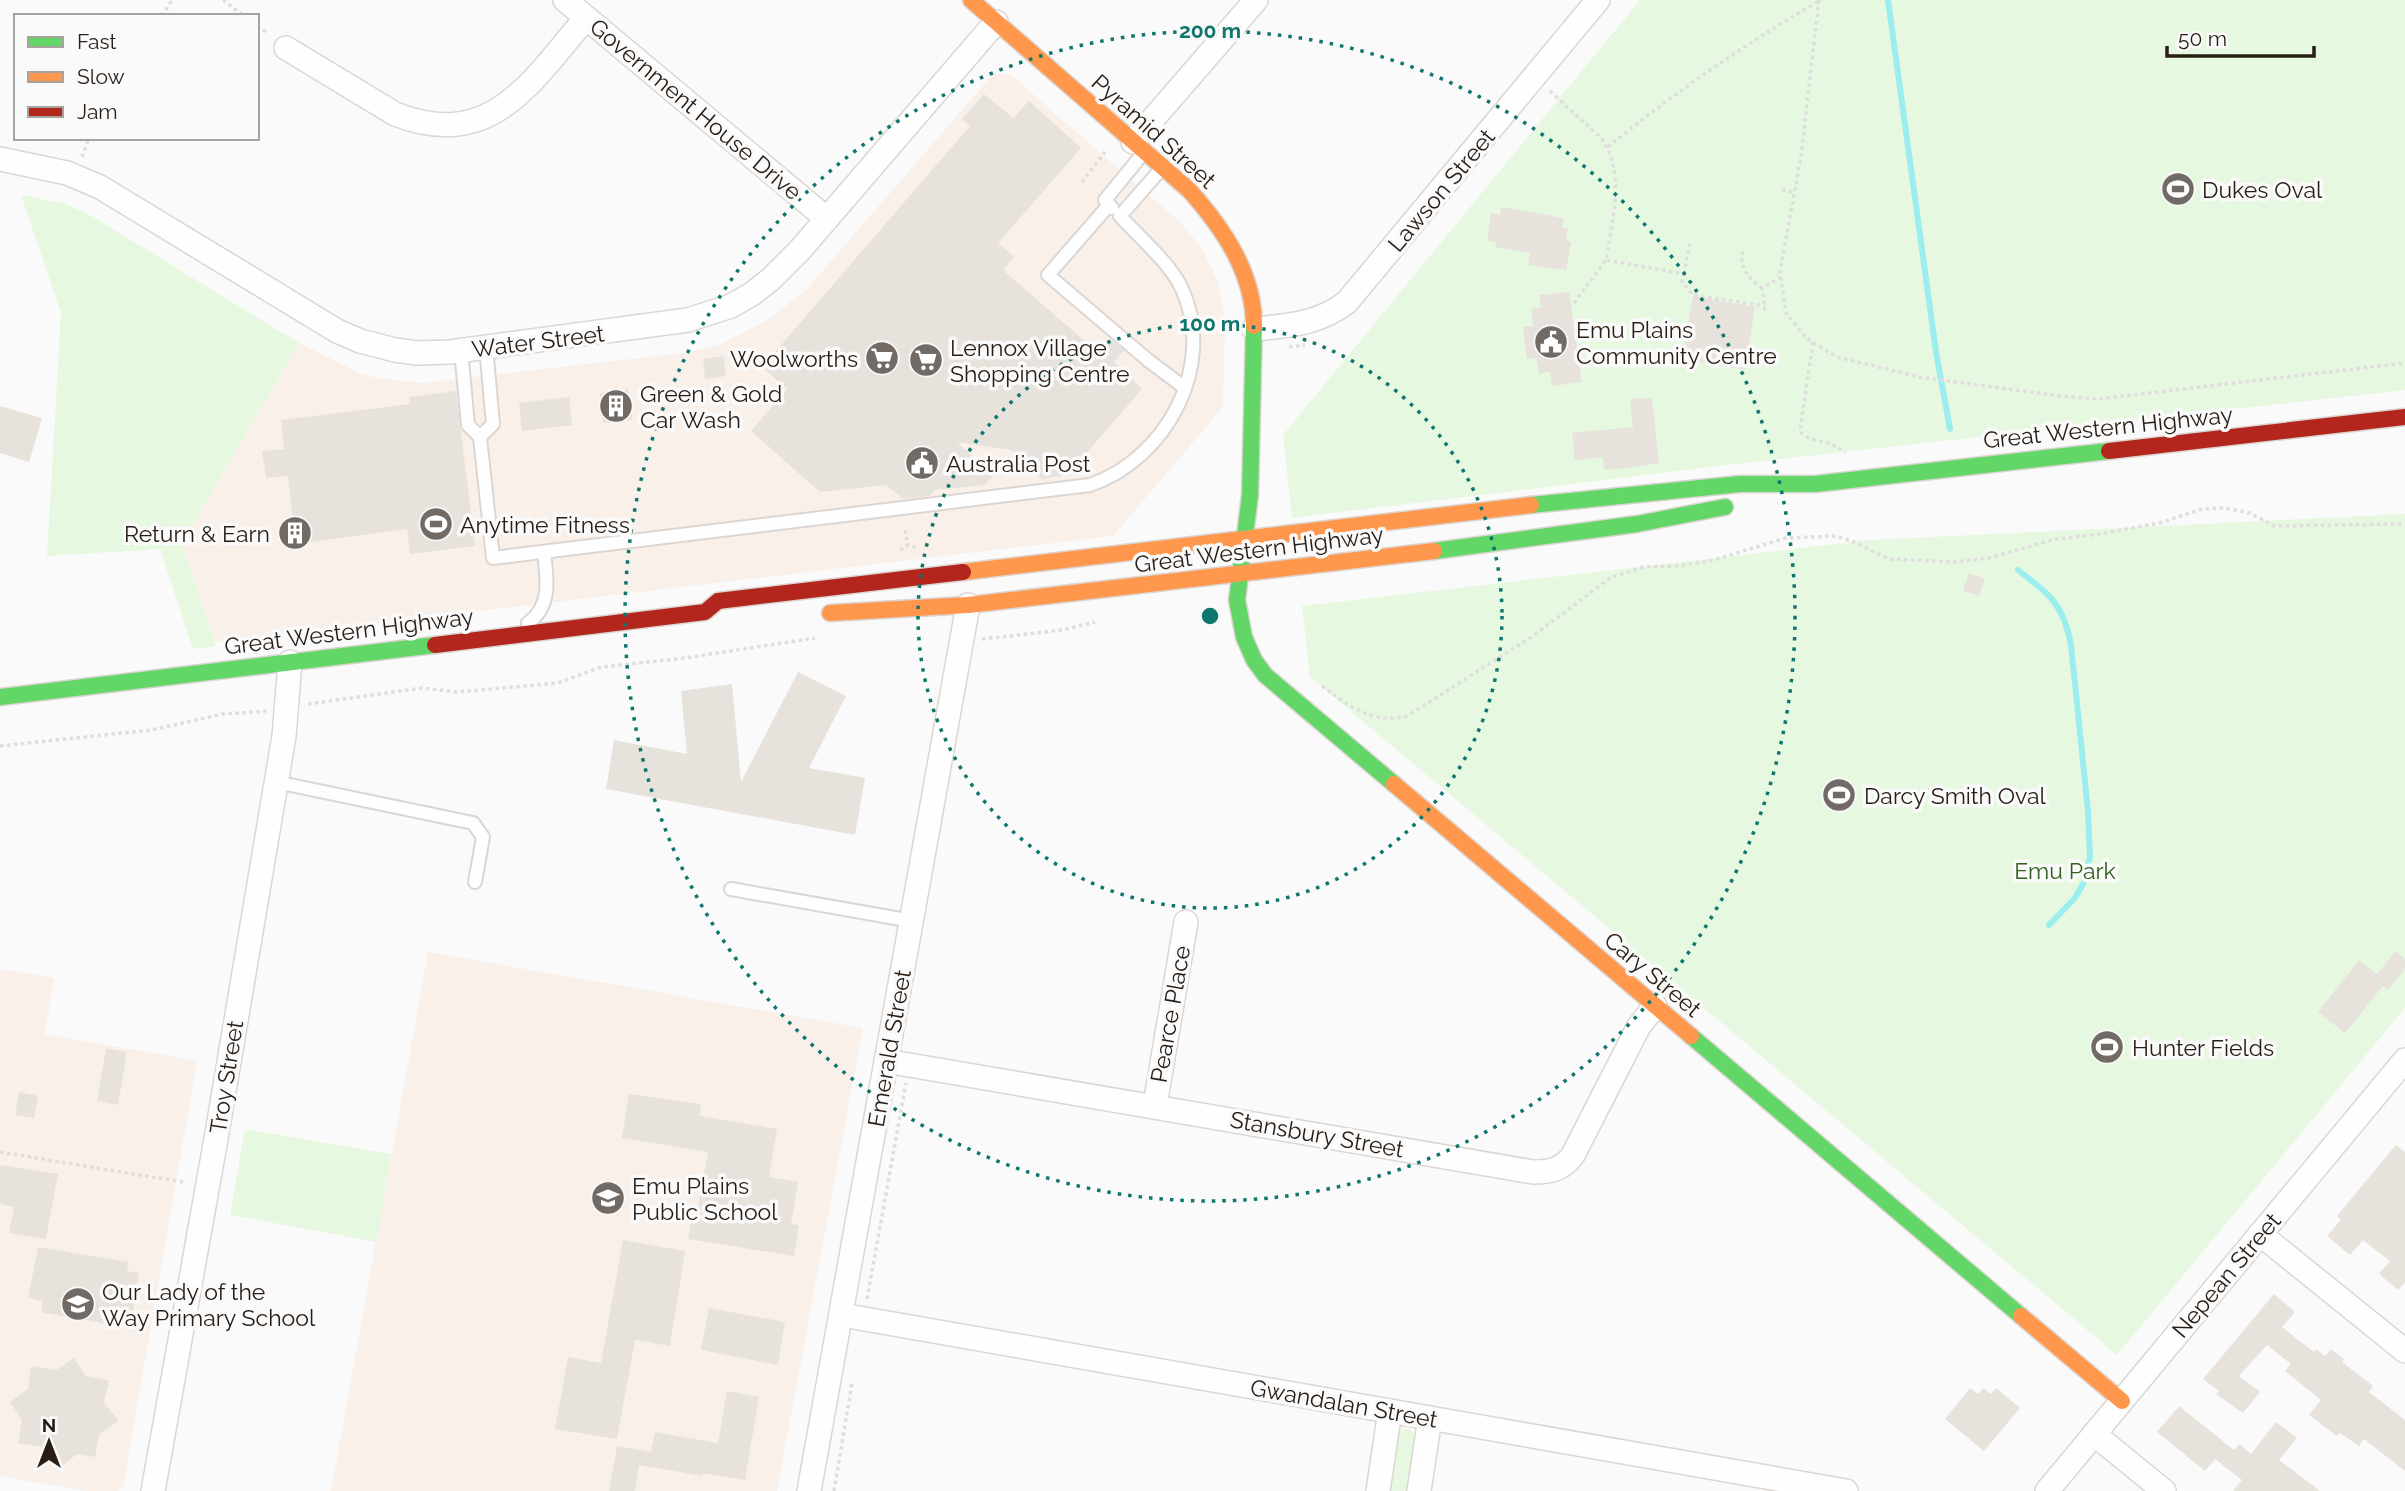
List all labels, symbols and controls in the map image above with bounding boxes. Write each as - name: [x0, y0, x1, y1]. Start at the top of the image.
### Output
- street label: Government House Drive: [585, 13, 807, 205]
- legend: [14, 14, 259, 140]
- scale bar: [2167, 14, 2314, 58]
- text: 200 m: [1179, 18, 1241, 43]
- text: 50 m: [2178, 26, 2227, 51]
- text: Fast: [77, 29, 117, 54]
- text: Slow: [77, 64, 125, 89]
- street label: Pyramid Street: [1086, 68, 1222, 194]
- text: Jam: [77, 99, 118, 124]
- street label: Lawson Street: [1382, 123, 1500, 257]
- sports icon: Dukes Oval: [2159, 170, 2197, 208]
- place label: Dukes Oval: [2202, 176, 2323, 203]
- text: 100 m: [1180, 311, 1240, 336]
- place label: Emu Plains Community Centre: [1576, 316, 1777, 369]
- street label: Water Street: [470, 319, 606, 363]
- public building icon: Emu Plains Community Centre: [1532, 323, 1570, 361]
- place label: Lennox Village Shopping Centre: [950, 334, 1129, 387]
- supermarket icon: Woolworths: [863, 339, 901, 377]
- supermarket icon: Lennox Village Shopping Centre: [907, 341, 945, 379]
- place label: Woolworths: [730, 345, 858, 372]
- place label: Green & Gold Car Wash: [640, 380, 782, 433]
- building icon: Green & Gold Car Wash: [597, 387, 635, 425]
- street label: Great Western Highway: [1982, 400, 2234, 454]
- public building icon: Australia Post: [903, 444, 941, 482]
- place label: Australia Post: [946, 450, 1091, 477]
- sports icon: Anytime Fitness: [417, 505, 455, 543]
- place label: Anytime Fitness: [460, 511, 630, 538]
- building icon: Return & Earn: [276, 514, 314, 552]
- place label: Return & Earn: [124, 520, 270, 547]
- street label: Great Western Highway: [1133, 520, 1385, 578]
- street label: Great Western Highway: [223, 602, 475, 660]
- centre of rings: [1198, 604, 1222, 628]
- sports icon: Darcy Smith Oval: [1820, 776, 1858, 814]
- place label: Darcy Smith Oval: [1864, 782, 2047, 809]
- park label: Emu Park: [2014, 857, 2116, 884]
- street label: Cary Street: [1599, 926, 1707, 1022]
- street label: Pearce Place: [1145, 943, 1195, 1085]
- street label: Emerald Street: [862, 967, 916, 1129]
- street label: Troy Street: [204, 1018, 248, 1136]
- sports icon: Hunter Fields: [2088, 1028, 2126, 1066]
- place label: Hunter Fields: [2132, 1034, 2274, 1061]
- street label: Stansbury Street: [1228, 1105, 1406, 1163]
- place label: Emu Plains Public School: [632, 1172, 778, 1225]
- school or university icon: Emu Plains Public School: [589, 1179, 627, 1217]
- street label: Nepean Street: [2166, 1207, 2286, 1343]
- place label: Our Lady of the Way Primary School: [102, 1278, 316, 1331]
- school or university icon: Our Lady of the Way Primary School: [59, 1285, 97, 1323]
- street label: Gwandalan Street: [1248, 1373, 1440, 1433]
- north arrow: [14, 1407, 84, 1477]
- text: N: [42, 1414, 56, 1436]

